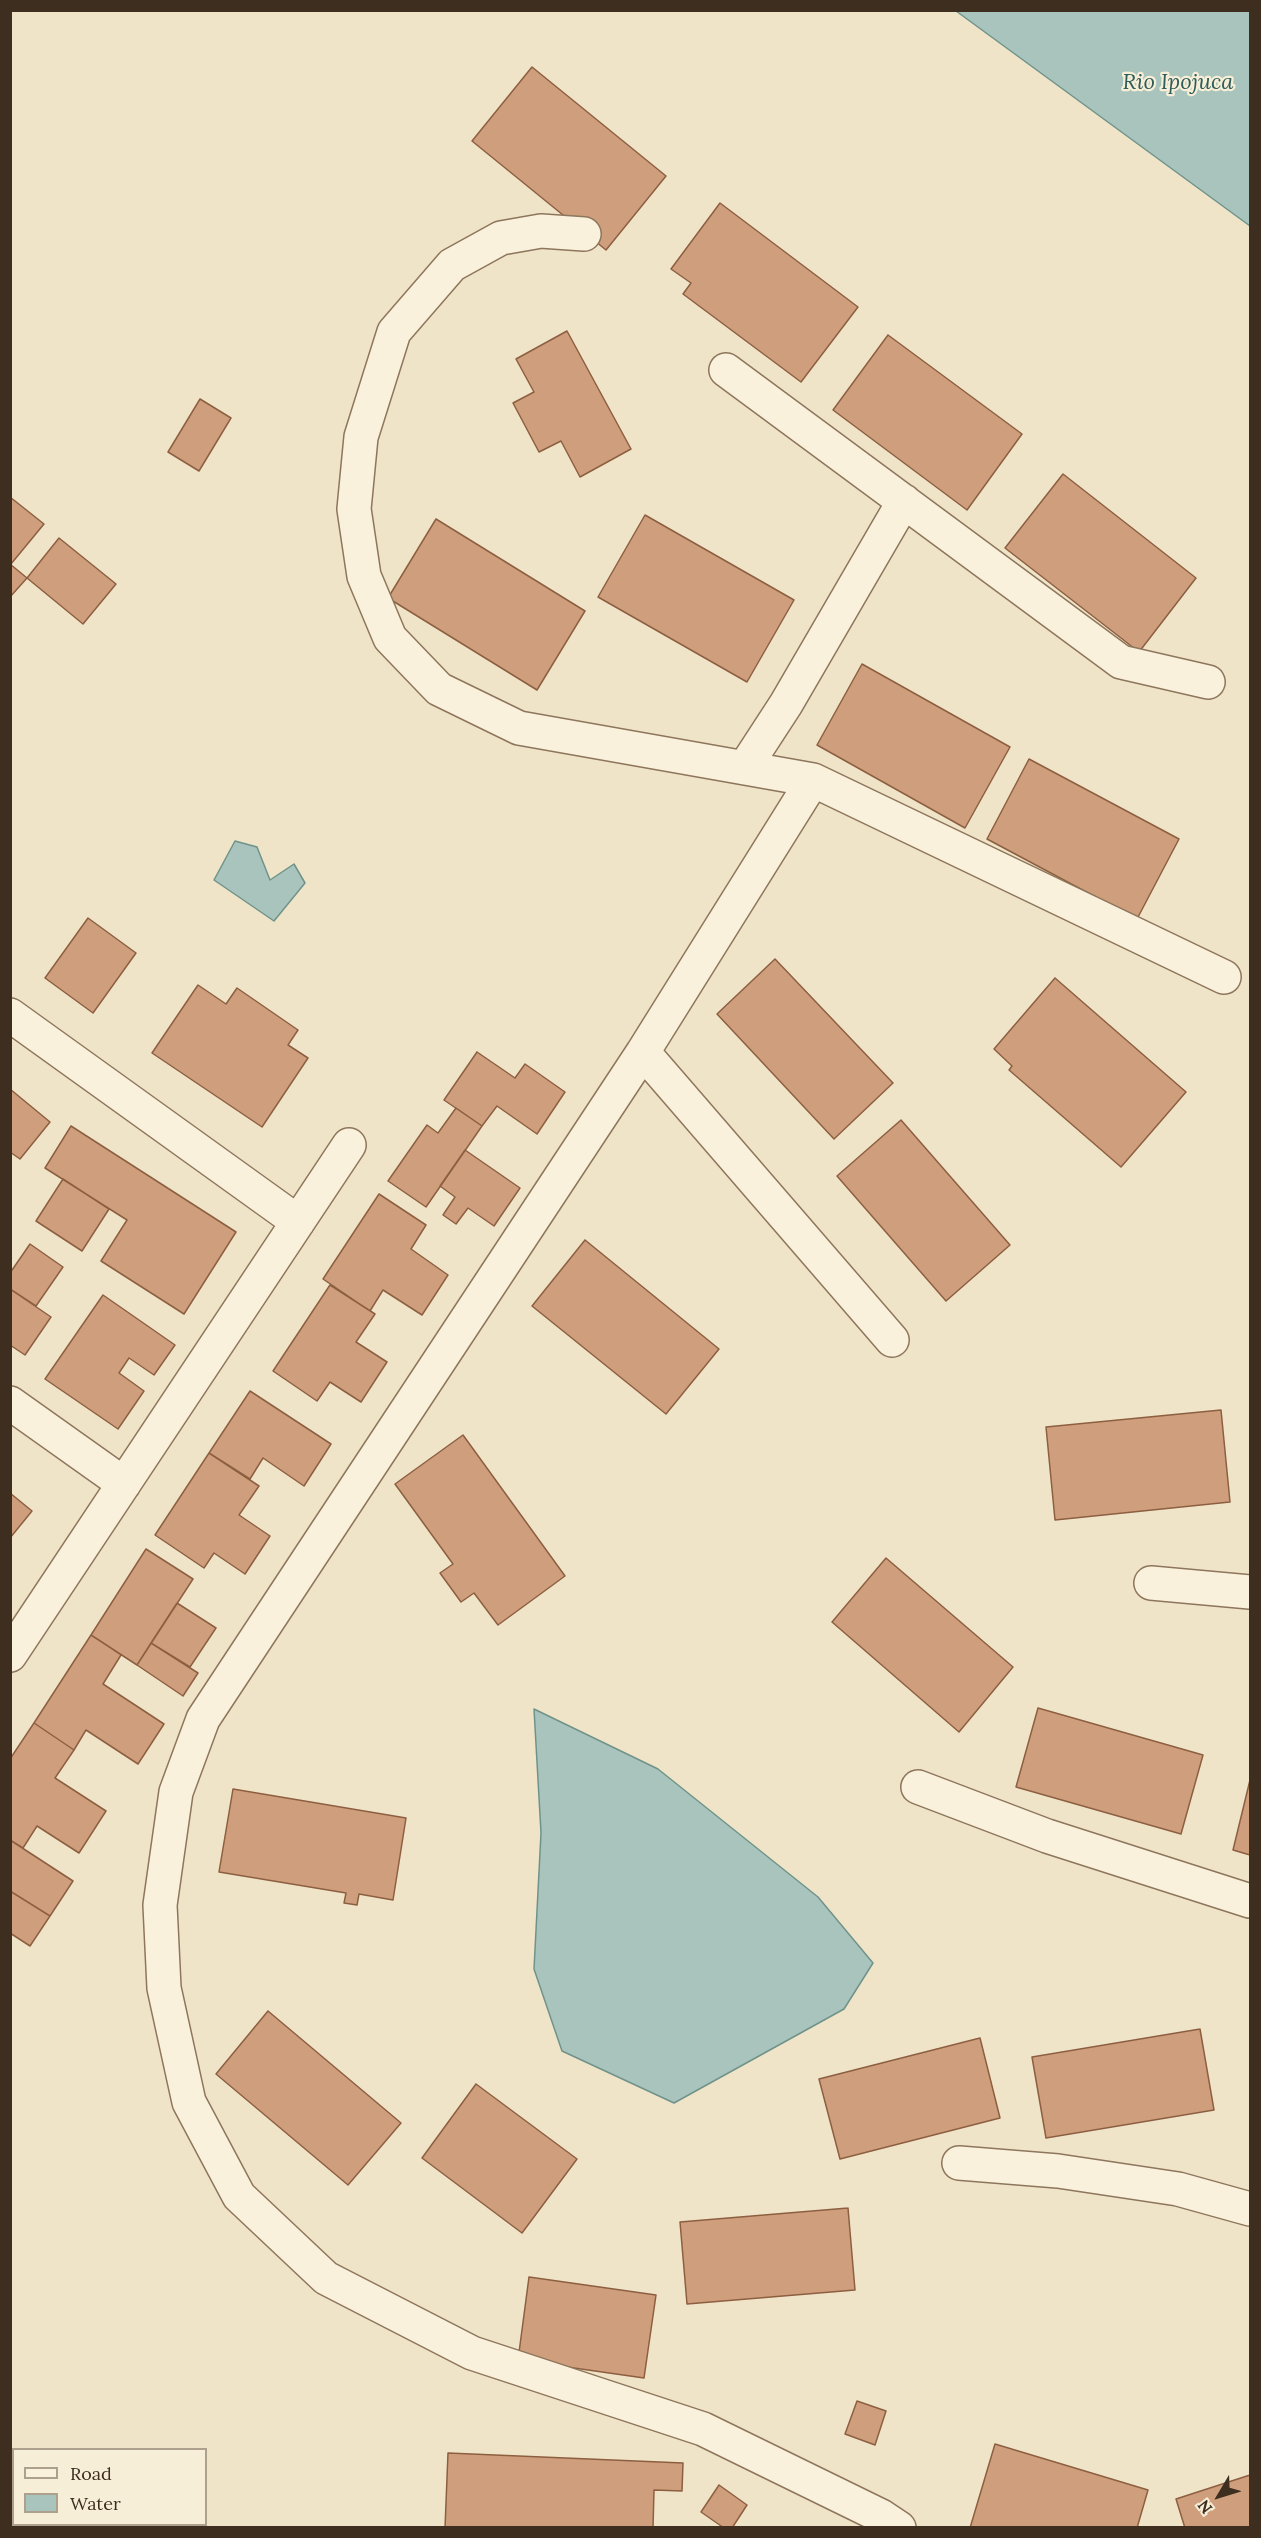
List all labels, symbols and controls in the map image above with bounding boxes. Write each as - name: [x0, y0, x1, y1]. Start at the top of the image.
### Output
- water label: Rio Ipojuca: [1123, 70, 1233, 96]
- legend: [12, 2448, 207, 2526]
- text: Road: [70, 2462, 112, 2485]
- north arrow: [1189, 2466, 1249, 2526]
- text: Water: [70, 2492, 121, 2515]
- text: N: [1193, 2496, 1217, 2518]

